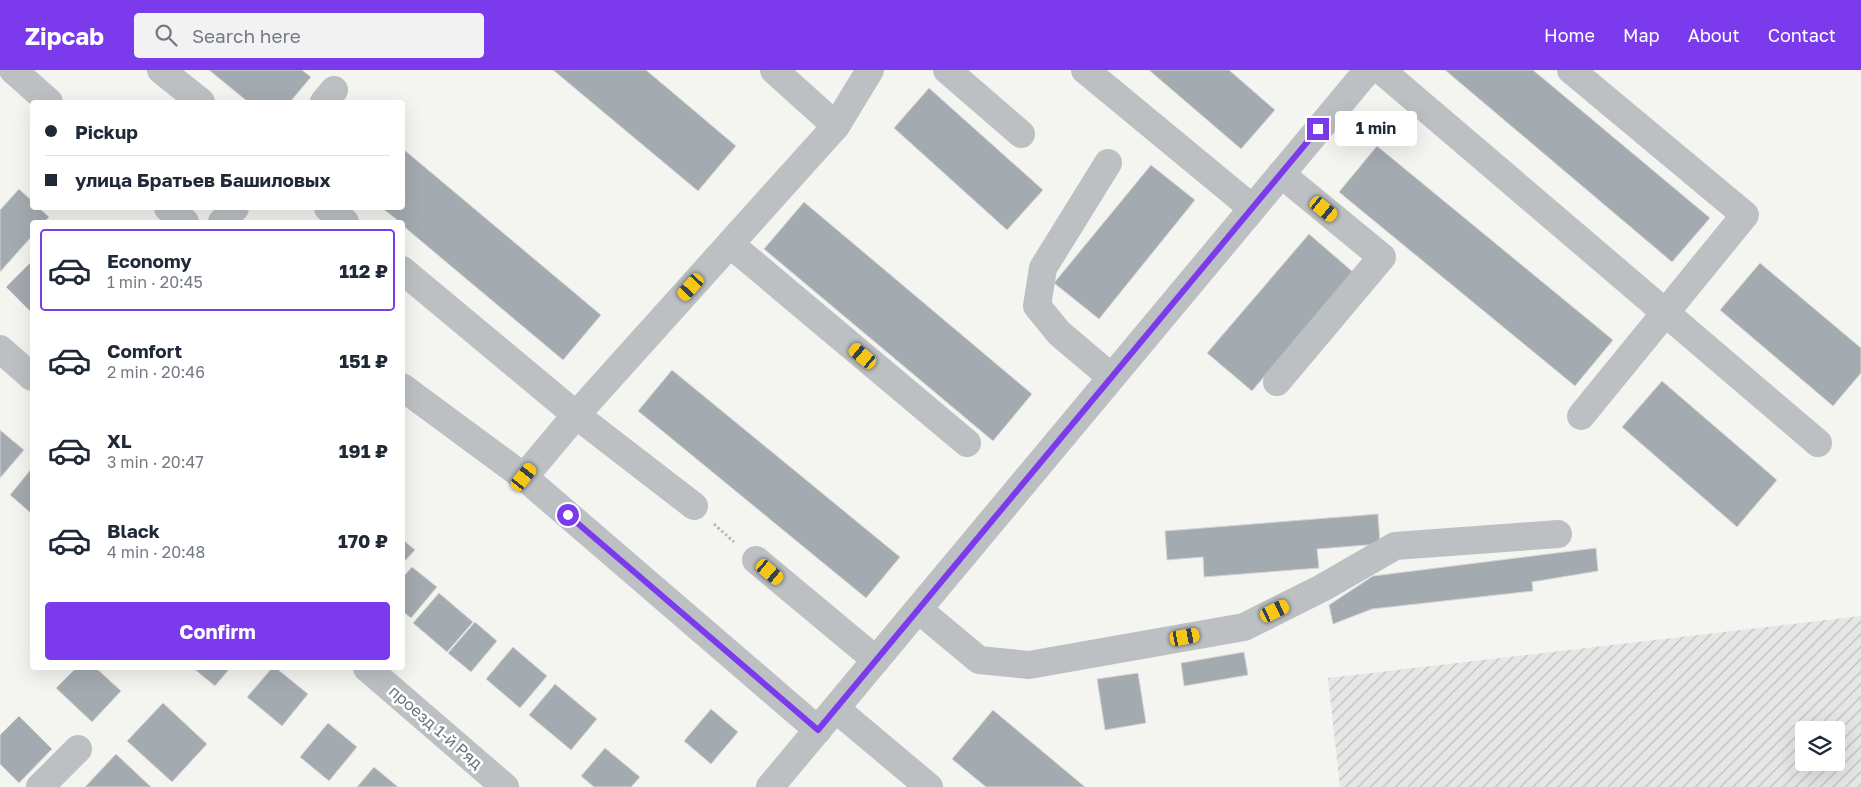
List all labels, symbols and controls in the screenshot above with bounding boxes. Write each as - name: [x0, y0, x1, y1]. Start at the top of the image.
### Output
- search box: [134, 13, 484, 58]
- text: Zipcab: [25, 21, 104, 50]
- icon: search: [152, 21, 180, 49]
- text: Search here: [192, 24, 301, 47]
- text: Home: [1544, 24, 1595, 46]
- text: Map: [1623, 24, 1660, 46]
- text: About: [1688, 24, 1740, 46]
- text: Contact: [1768, 24, 1836, 46]
- callout: 1 min: [1336, 112, 1418, 146]
- route end: [1307, 118, 1329, 140]
- text: 1 min: [1356, 118, 1396, 138]
- text: Pickup: [75, 120, 138, 143]
- text: улица Братьев Башиловых: [75, 168, 330, 191]
- car: [1307, 194, 1340, 224]
- icon: car: [47, 248, 92, 293]
- text: Economy: [107, 249, 192, 272]
- text: 112 ₽: [339, 259, 388, 282]
- car: [675, 271, 706, 303]
- text: 1 min · 20:45: [107, 272, 203, 292]
- icon: car: [47, 338, 92, 383]
- text: Comfort: [107, 339, 182, 362]
- car: [846, 341, 879, 371]
- text: 151 ₽: [339, 349, 388, 372]
- text: 2 min · 20:46: [107, 362, 205, 382]
- icon: car: [47, 428, 92, 473]
- text: XL: [107, 429, 132, 452]
- text: 191 ₽: [339, 439, 388, 462]
- text: 3 min · 20:47: [107, 452, 204, 472]
- car: [508, 461, 539, 493]
- route start: [557, 504, 579, 526]
- icon: car: [47, 518, 92, 563]
- text: Black: [107, 519, 160, 542]
- text: 170 ₽: [338, 529, 388, 552]
- text: 4 min · 20:48: [107, 542, 205, 562]
- car: [753, 557, 786, 587]
- car: [1258, 598, 1291, 624]
- button: Confirm: [45, 602, 390, 660]
- car: [1168, 627, 1201, 647]
- street label: проезд 1-й Ряд: [385, 681, 487, 773]
- map controls: [1795, 721, 1845, 771]
- button: layers: [1795, 721, 1845, 771]

